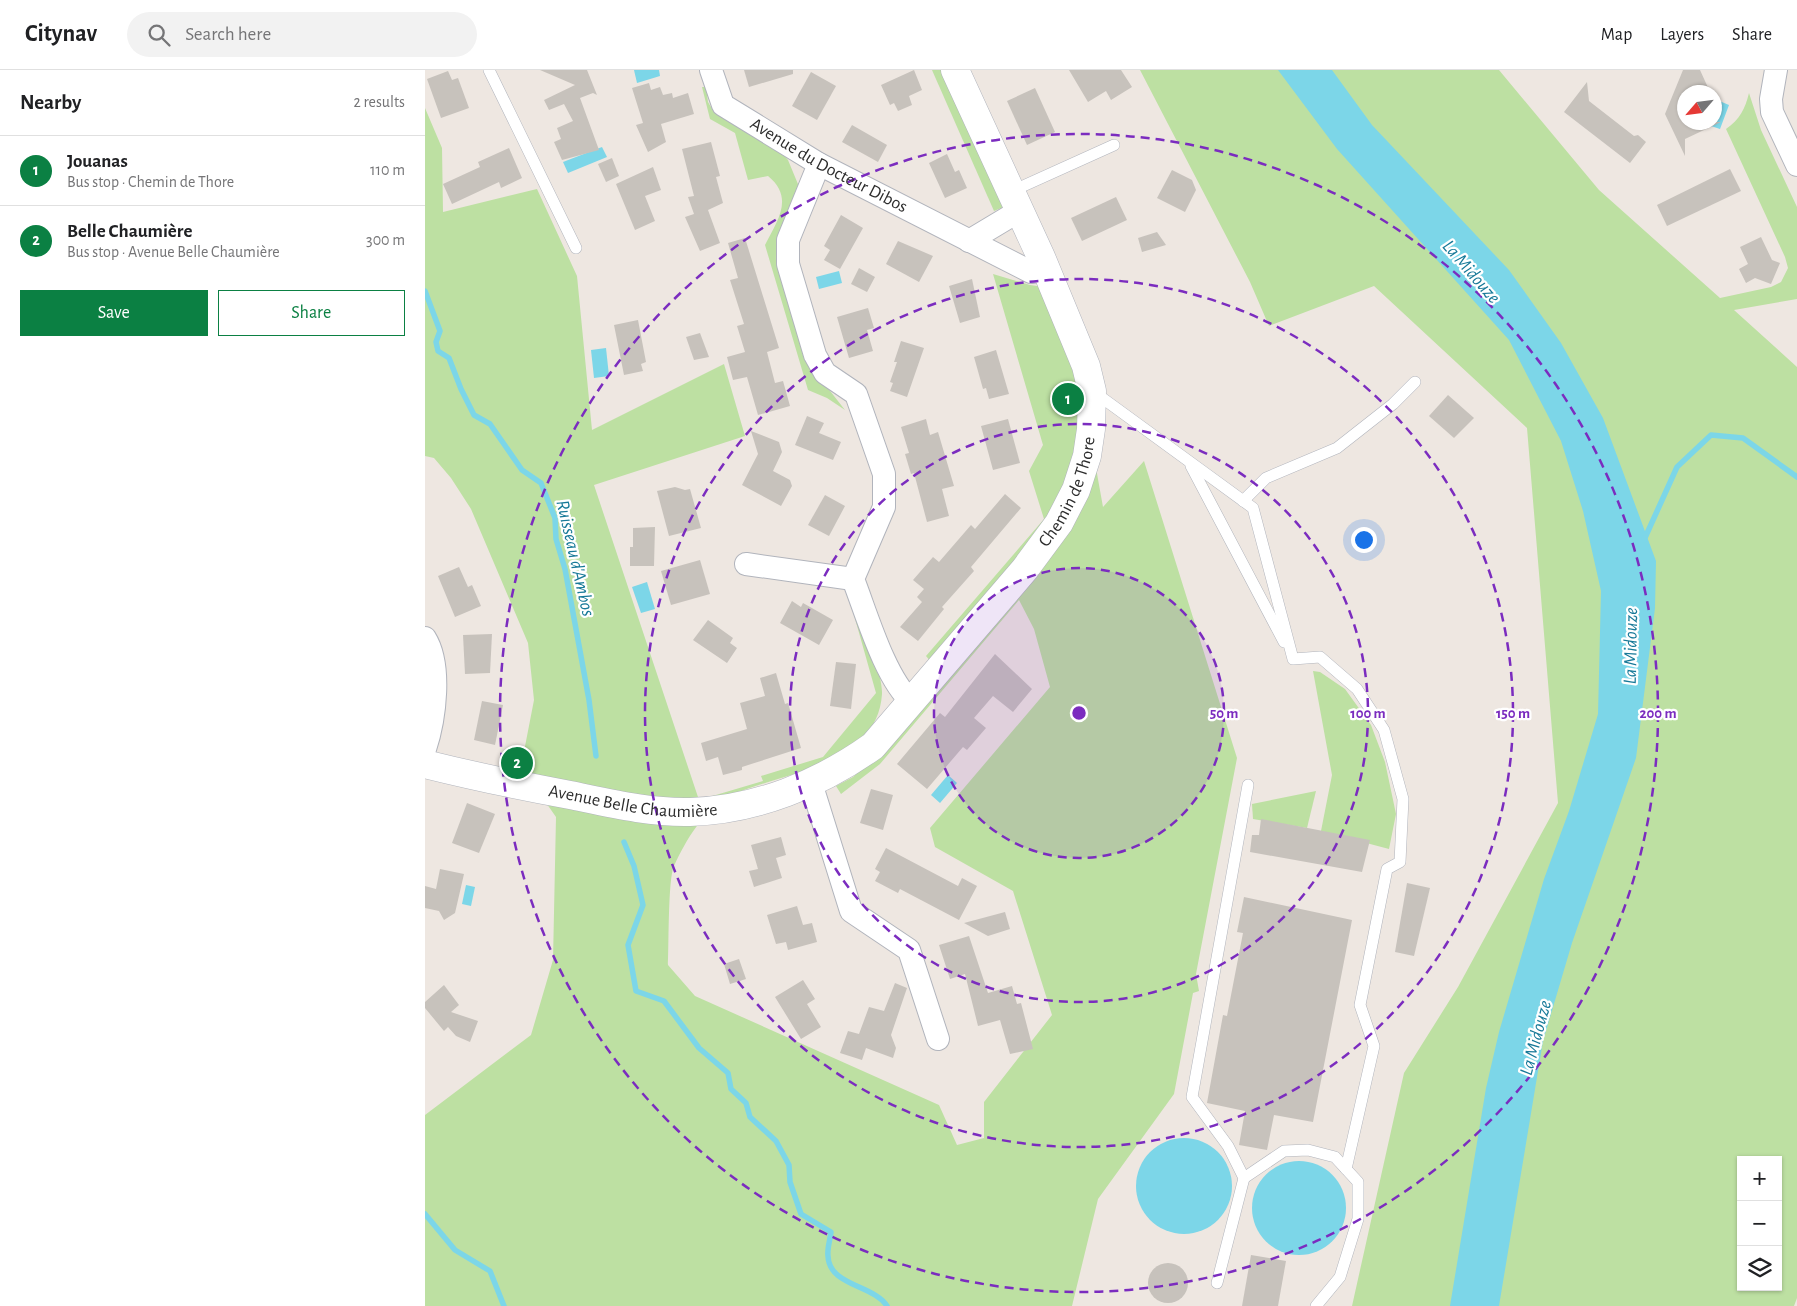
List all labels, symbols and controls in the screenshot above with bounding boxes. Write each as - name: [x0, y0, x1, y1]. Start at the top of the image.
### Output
- search box: [127, 12, 477, 57]
- icon: search: [145, 21, 173, 49]
- text: Citynav: [25, 22, 97, 46]
- text: Search here: [185, 25, 271, 44]
- text: Map: [1601, 26, 1632, 44]
- text: Layers: [1660, 26, 1704, 44]
- text: Share: [1732, 26, 1772, 44]
- north arrow: [1677, 85, 1722, 130]
- text: Nearby: [20, 92, 81, 113]
- text: 2 results: [353, 94, 405, 110]
- street label: Avenue du Docteur Dibos: [747, 115, 910, 216]
- text: Jouanas: [67, 152, 128, 171]
- text: 1: [33, 162, 39, 178]
- text: 110 m: [370, 162, 405, 178]
- text: Bus stop · Chemin de Thore: [67, 174, 234, 190]
- text: Belle Chaumière: [67, 222, 192, 241]
- text: 2: [32, 232, 40, 248]
- text: 300 m: [366, 232, 405, 248]
- water label: La Midouze: [1439, 237, 1503, 307]
- text: Bus stop · Avenue Belle Chaumière: [67, 244, 280, 260]
- button: Save: [20, 290, 208, 336]
- button: Share: [218, 290, 405, 336]
- pin: 1: [1052, 380, 1084, 418]
- street label: Chemin de Thore: [1035, 436, 1099, 550]
- water label: Ruisseau d'Ambos: [552, 498, 598, 618]
- your location: [1351, 527, 1377, 553]
- water label: La Midouze: [1621, 607, 1641, 685]
- centre of rings: [1070, 704, 1088, 722]
- text: 50 m: [1210, 706, 1238, 721]
- text: 100 m: [1350, 706, 1386, 721]
- text: 150 m: [1496, 706, 1530, 721]
- text: 200 m: [1639, 706, 1677, 721]
- pin: 2: [501, 744, 533, 782]
- street label: Avenue Belle Chaumière: [547, 782, 719, 821]
- water label: La Midouze: [1517, 998, 1555, 1078]
- map controls: [1737, 1156, 1782, 1291]
- button: +: [1737, 1156, 1782, 1201]
- button: −: [1737, 1201, 1782, 1246]
- button: layers: [1737, 1246, 1782, 1291]

